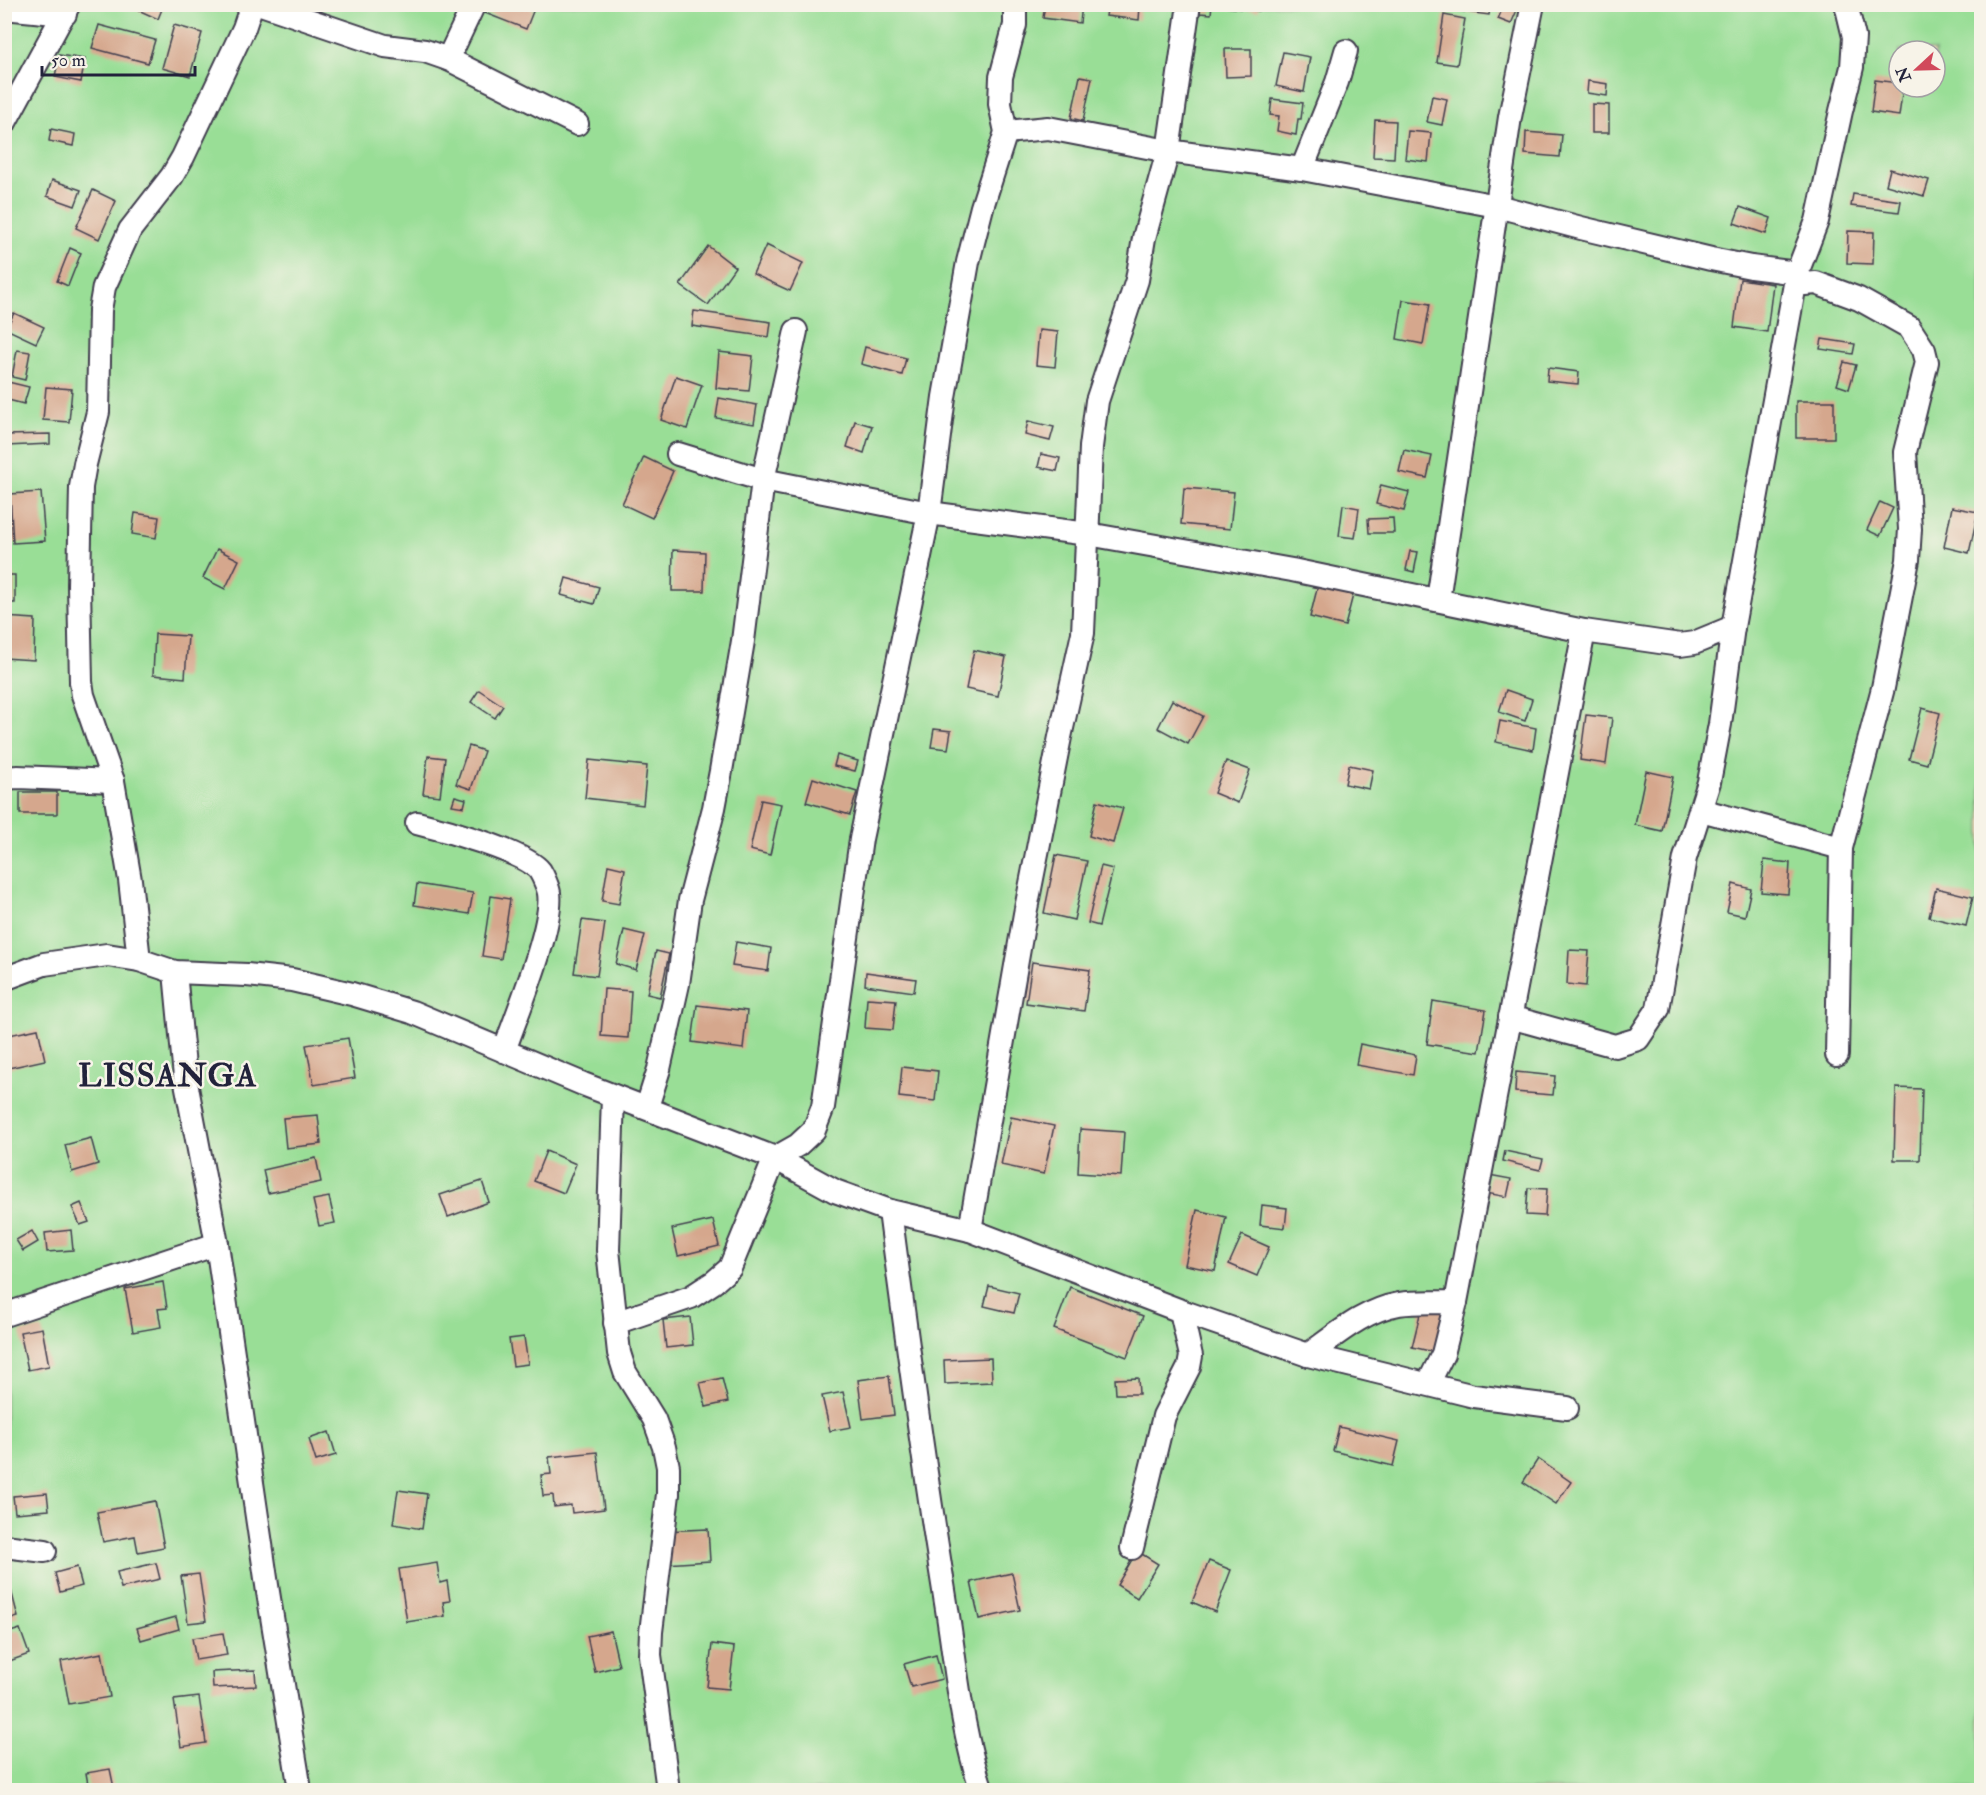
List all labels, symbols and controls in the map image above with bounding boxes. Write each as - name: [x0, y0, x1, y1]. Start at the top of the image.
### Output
- scale bar: [42, 39, 195, 77]
- north arrow: [1887, 39, 1947, 99]
- text: 50 m: [51, 49, 86, 72]
- text: N: [1892, 63, 1916, 86]
- district label: LISSANGA: [78, 1056, 258, 1096]

